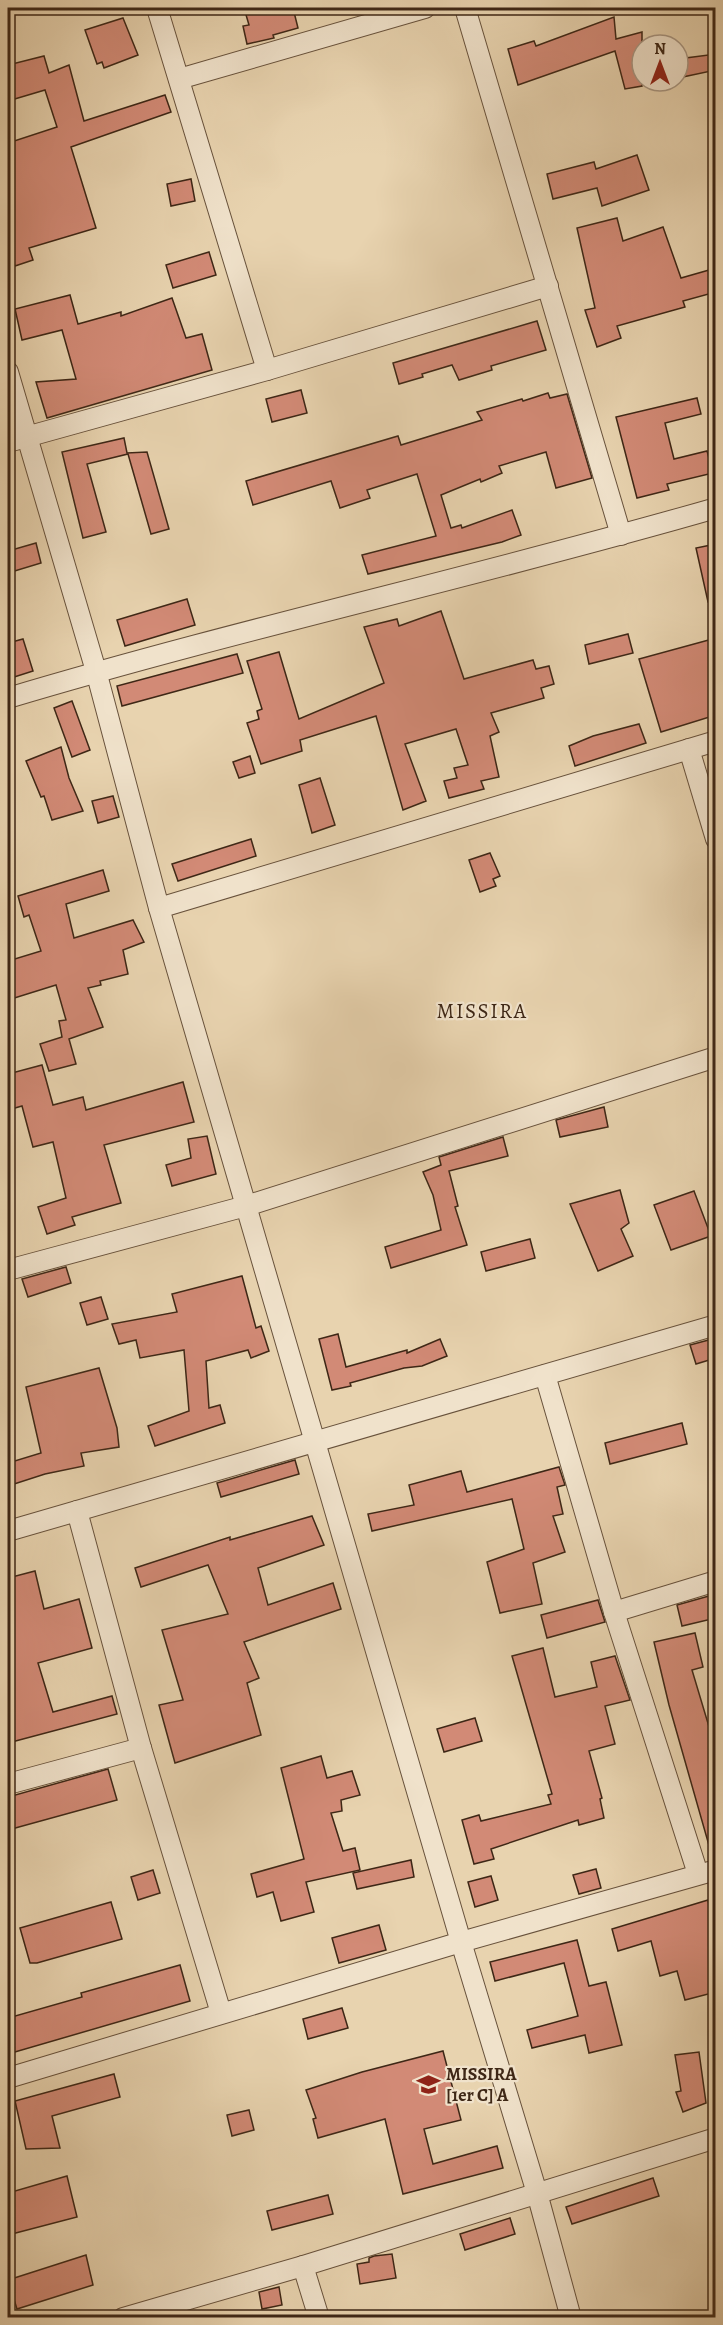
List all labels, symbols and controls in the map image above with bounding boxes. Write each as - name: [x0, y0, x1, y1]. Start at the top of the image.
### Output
- north arrow: [630, 33, 690, 93]
- text: N: [654, 38, 666, 60]
- district label: MISSIRA: [437, 997, 527, 1025]
- place label: MISSIRA [1er C] A: [446, 2062, 517, 2107]
- school or university icon: MISSIRA [1er C] A: [415, 2071, 441, 2097]

